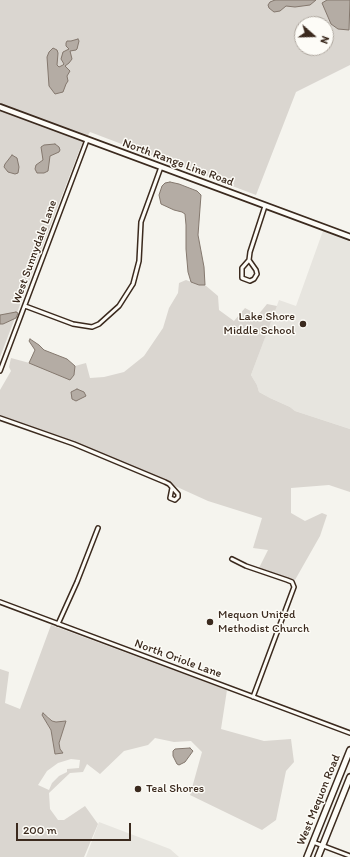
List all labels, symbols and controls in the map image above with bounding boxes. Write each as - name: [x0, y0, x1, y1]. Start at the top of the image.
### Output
- north arrow: [294, 16, 334, 56]
- text: N: [317, 34, 332, 46]
- street label: North Range Line Road: [120, 136, 236, 190]
- street label: West Sunnydale Lane: [10, 198, 60, 306]
- place label: Lake Shore Middle School: [224, 310, 295, 338]
- marker: Lake Shore Middle School: [298, 319, 308, 329]
- place label: Mequon United Methodist Church: [218, 608, 309, 636]
- marker: Mequon United Methodist Church: [205, 617, 215, 627]
- street label: North Oriole Lane: [132, 637, 224, 681]
- street label: West Mequon Road: [294, 752, 344, 848]
- place label: Teal Shores: [146, 782, 204, 796]
- marker: Teal Shores: [133, 784, 143, 794]
- scale bar: [18, 815, 133, 841]
- text: 200 m: [23, 823, 57, 837]

